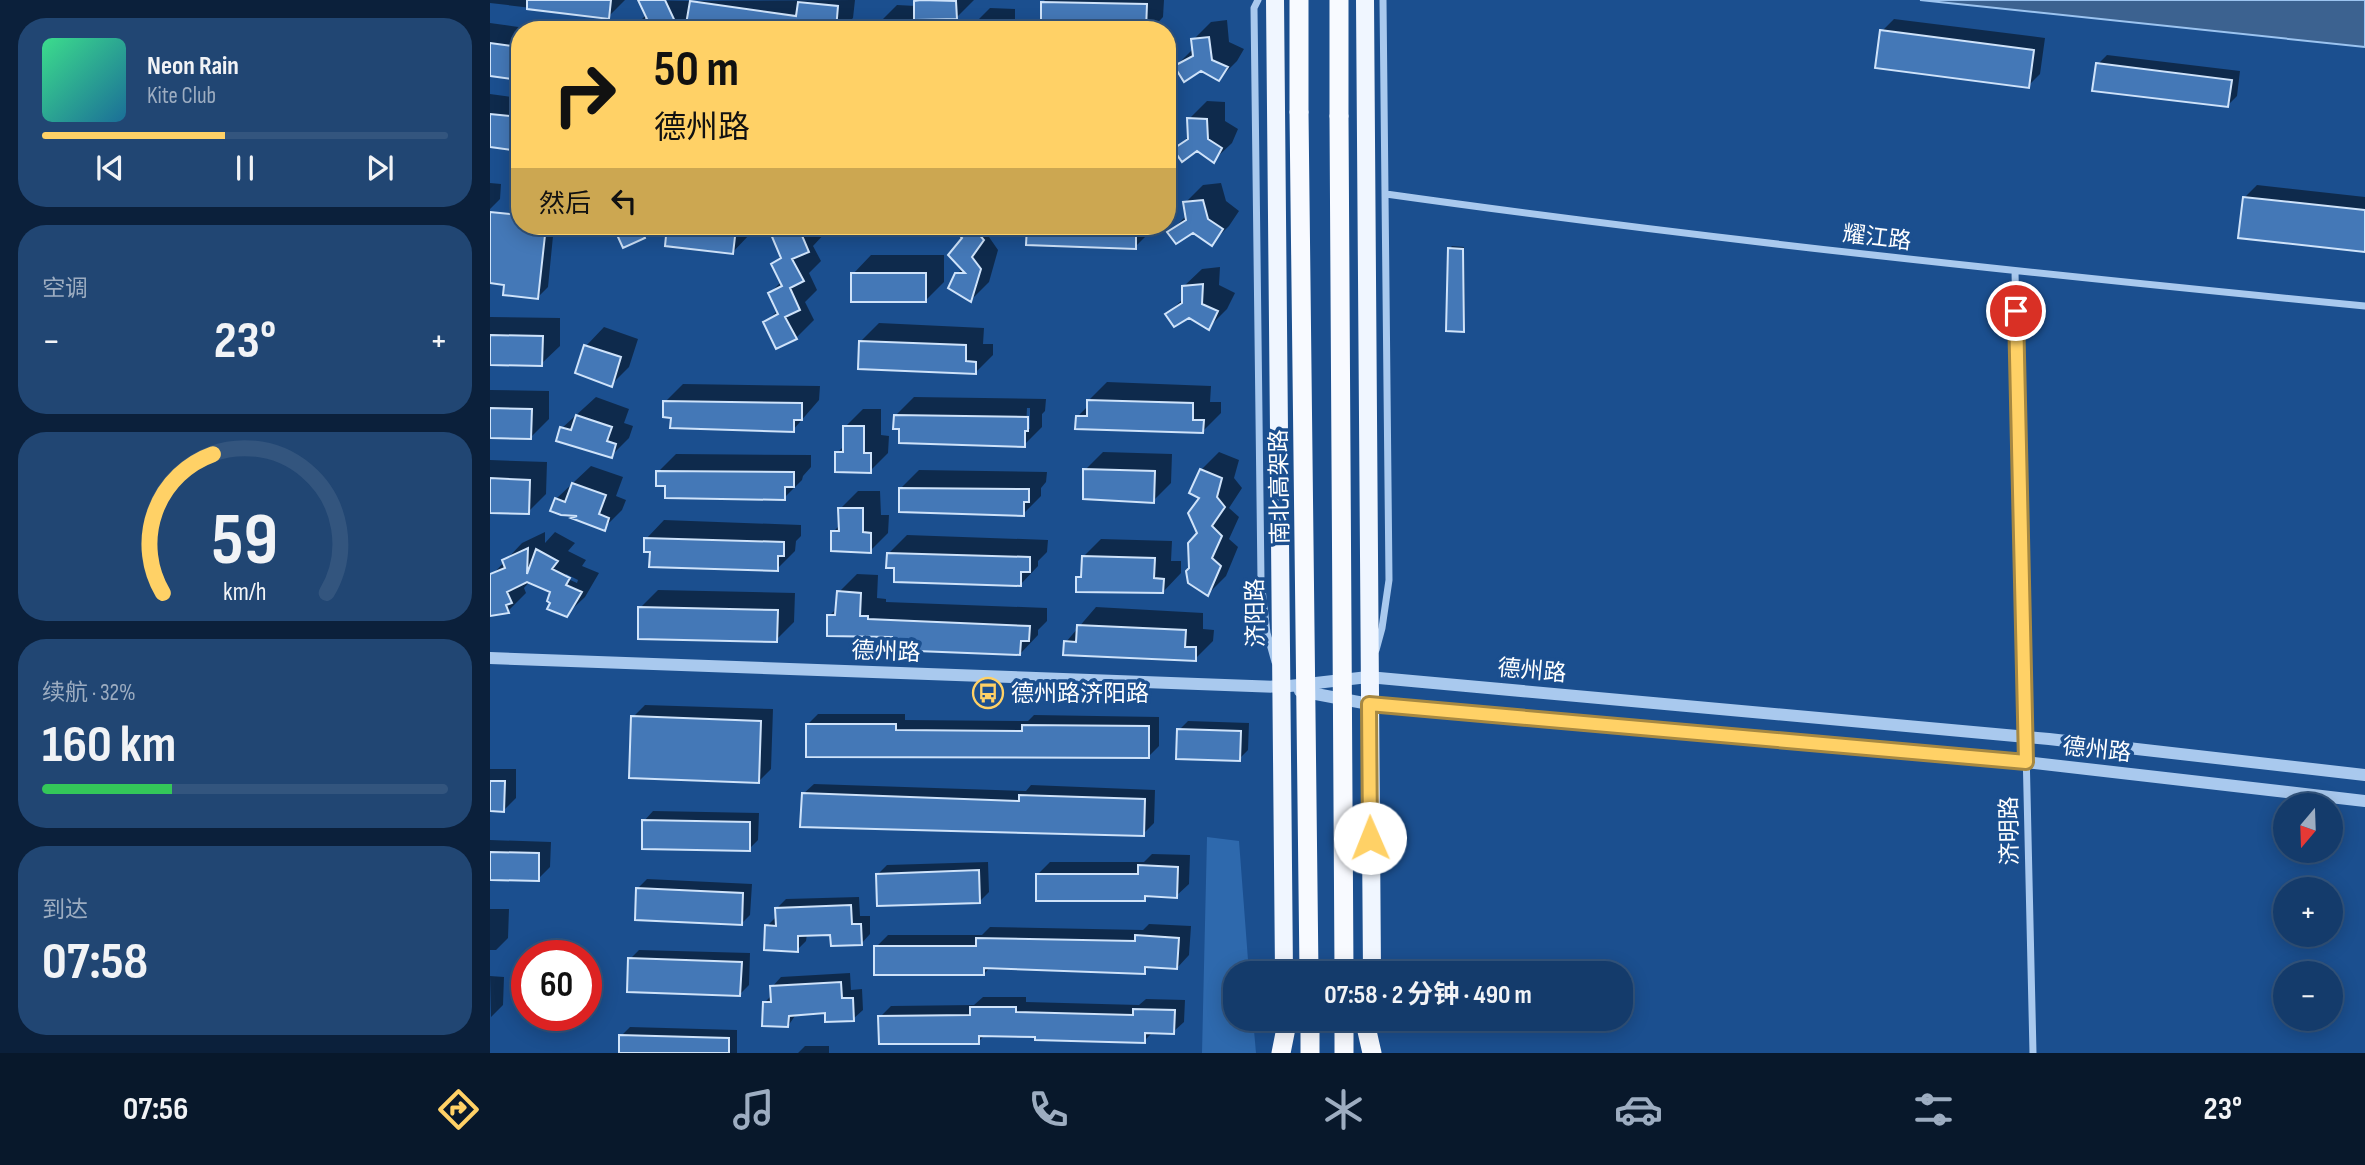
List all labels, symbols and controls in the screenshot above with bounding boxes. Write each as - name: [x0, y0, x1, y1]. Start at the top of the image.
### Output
- text: 50 m: [654, 41, 739, 100]
- icon: right: [539, 49, 630, 140]
- text: Neon Rain: [147, 51, 239, 82]
- text: Kite Club: [147, 82, 216, 110]
- text: 德州路: [654, 109, 750, 148]
- icon: previous: [91, 149, 129, 187]
- icon: pause: [226, 149, 264, 187]
- icon: next: [361, 149, 399, 187]
- icon: left: [605, 182, 643, 220]
- text: 然后: [539, 189, 591, 220]
- street label: 耀江路: [1841, 220, 1913, 256]
- text: 空调: [42, 275, 88, 303]
- pin: [1986, 281, 2046, 341]
- icon: arrive: [1997, 292, 2035, 330]
- text: 23°: [214, 310, 276, 373]
- text: −: [42, 319, 61, 364]
- text: +: [429, 319, 448, 364]
- street label: 南北高架路: [1265, 429, 1295, 545]
- text: 59: [212, 497, 278, 585]
- text: km/h: [223, 576, 267, 607]
- street label: 济阳路: [1241, 578, 1271, 648]
- street label: 德州路: [851, 637, 921, 667]
- street label: 德州路: [1496, 654, 1568, 688]
- bus stop icon: 德州路济阳路: [971, 676, 1005, 710]
- text: 续航 · 32%: [42, 679, 136, 707]
- place label: 德州路济阳路: [1011, 680, 1149, 708]
- text: 160 km: [42, 714, 176, 777]
- street label: 德州路: [2061, 732, 2133, 768]
- north arrow: [2273, 793, 2343, 863]
- map controls: [2273, 793, 2343, 1031]
- street label: 济明路: [1995, 796, 2025, 866]
- position arrow: [1333, 801, 1407, 875]
- button: +: [2273, 877, 2343, 947]
- text: 到达: [42, 896, 88, 924]
- text: 07:58: [42, 931, 148, 994]
- speed limit sign: 60: [511, 940, 602, 1031]
- button: −: [2273, 961, 2343, 1031]
- text: 07:58 · 2 分钟 · 490 m: [1324, 980, 1532, 1011]
- icon: directions: [434, 1085, 483, 1134]
- icon: music: [729, 1085, 778, 1134]
- icon: phone: [1024, 1085, 1073, 1134]
- icon: climate: [1319, 1085, 1368, 1134]
- icon: car: [1614, 1085, 1663, 1134]
- icon: filters: [1909, 1085, 1958, 1134]
- text: 07:56: [123, 1090, 188, 1129]
- text: 23°: [2204, 1090, 2242, 1129]

